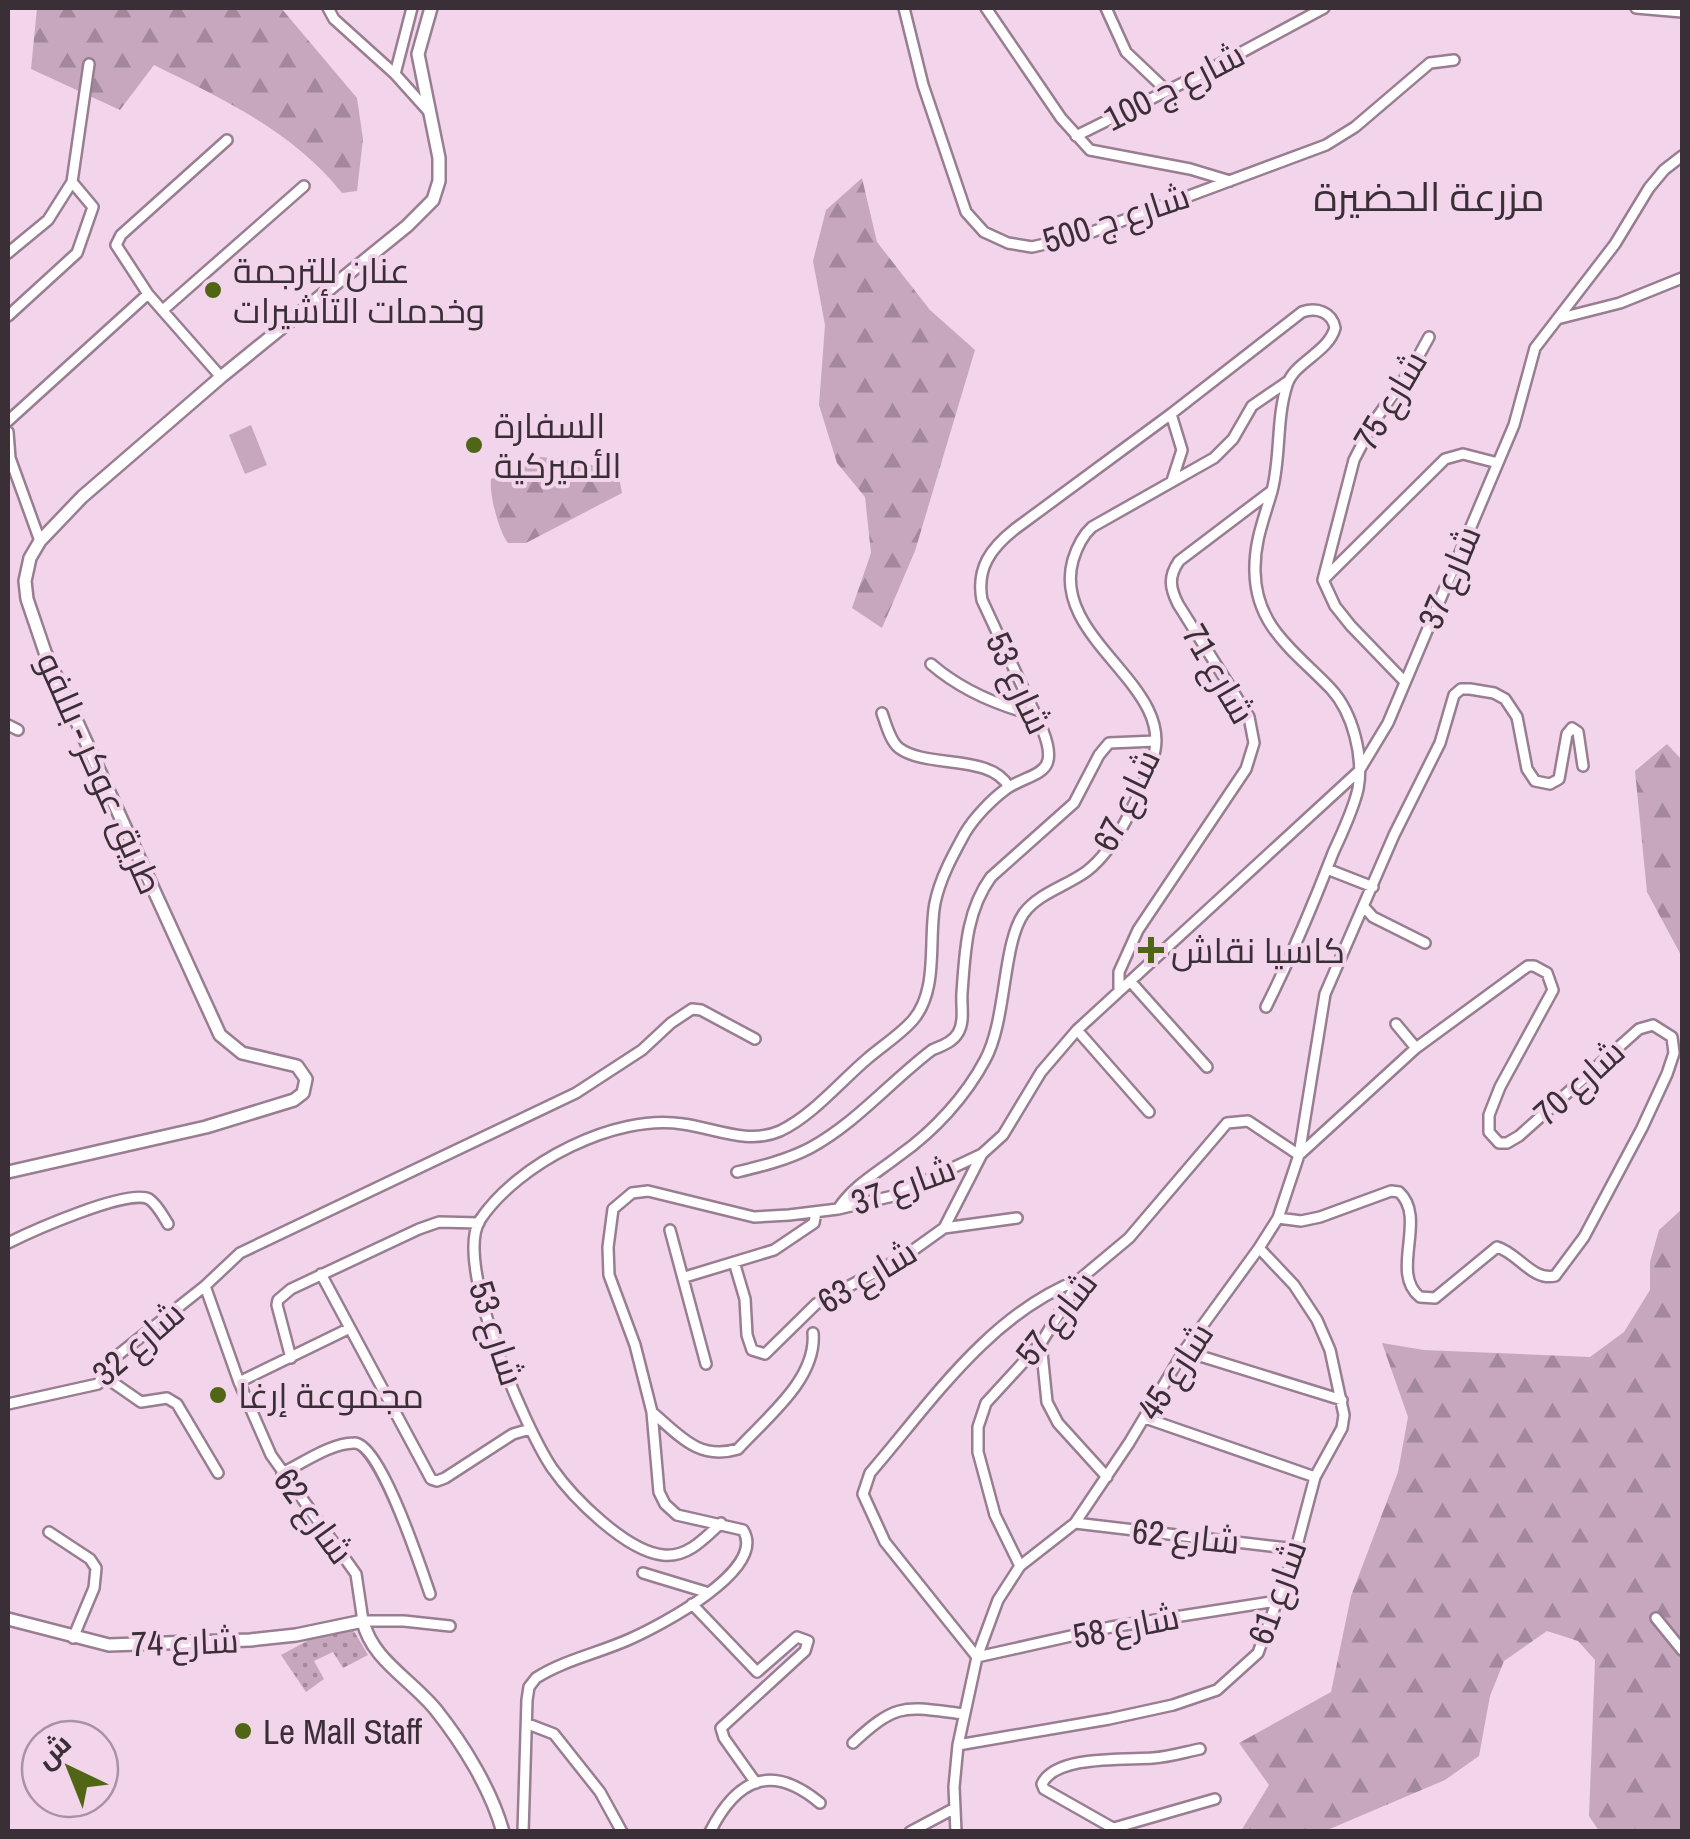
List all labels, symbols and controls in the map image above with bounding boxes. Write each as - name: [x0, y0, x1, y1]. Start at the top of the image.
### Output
- street label: شارع ج 100: [1096, 31, 1252, 141]
- district label: مزرعة الحضيرة: [1313, 170, 1545, 223]
- street label: شارع ج 500: [1036, 172, 1196, 264]
- place label: عنان للترجمة وخدمات التأشيرات: [233, 247, 485, 334]
- marker: عنان للترجمة وخدمات التأشيرات: [202, 279, 224, 301]
- street label: شارع 75: [1342, 342, 1438, 458]
- place label: السفارة الأميركية: [494, 402, 622, 489]
- marker: السفارة الأميركية: [463, 434, 485, 456]
- street label: شارع 37: [1406, 518, 1492, 636]
- street label: شارع 71: [1172, 616, 1266, 732]
- street label: شارع 53: [975, 624, 1063, 742]
- street label: طريق عوكر - بللفو: [26, 645, 174, 901]
- street label: شارع 67: [1081, 741, 1171, 859]
- place label: كاسيا نقاش: [1171, 927, 1345, 974]
- marker: كاسيا نقاش: [1140, 939, 1162, 961]
- street label: شارع 70: [1523, 1029, 1635, 1135]
- street label: شارع 37: [844, 1144, 962, 1226]
- street label: شارع 63: [809, 1228, 925, 1324]
- street label: شارع 57: [1004, 1261, 1108, 1375]
- street label: شارع 53: [458, 1275, 536, 1391]
- street label: شارع 32: [82, 1290, 194, 1396]
- street label: شارع 45: [1126, 1313, 1224, 1429]
- place label: مجموعة إرغا: [238, 1372, 424, 1419]
- marker: مجموعة إرغا: [207, 1384, 229, 1406]
- street label: شارع 62: [263, 1459, 365, 1573]
- street label: شارع 62: [1130, 1507, 1242, 1565]
- street label: شارع 61: [1236, 1533, 1318, 1651]
- street label: شارع 58: [1069, 1593, 1183, 1659]
- street label: شارع 74: [130, 1617, 240, 1667]
- place label: Le Mall Staff: [263, 1708, 423, 1755]
- north arrow: [20, 1719, 120, 1819]
- marker: Le Mall Staff: [232, 1720, 254, 1742]
- text: ش: [27, 1725, 79, 1777]

